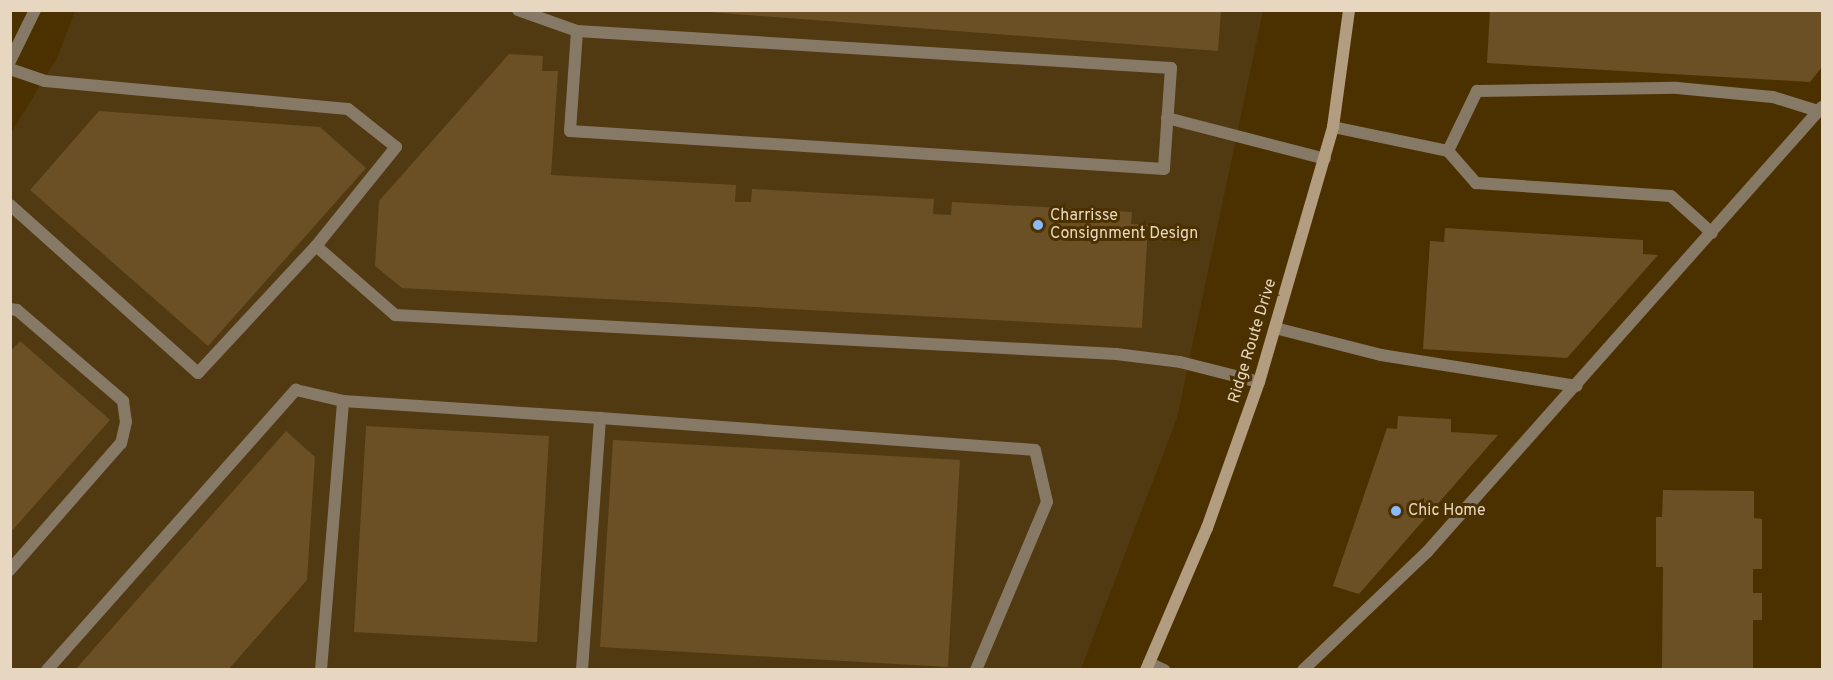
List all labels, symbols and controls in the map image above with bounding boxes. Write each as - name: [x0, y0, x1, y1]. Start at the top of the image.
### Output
- place label: Charrisse Consignment Design: [1050, 206, 1198, 244]
- marker: Charrisse Consignment Design: [1031, 218, 1045, 232]
- street label: Ridge Route Drive: [1225, 276, 1281, 406]
- place label: Chic Home: [1408, 501, 1486, 521]
- marker: Chic Home: [1389, 504, 1403, 518]

